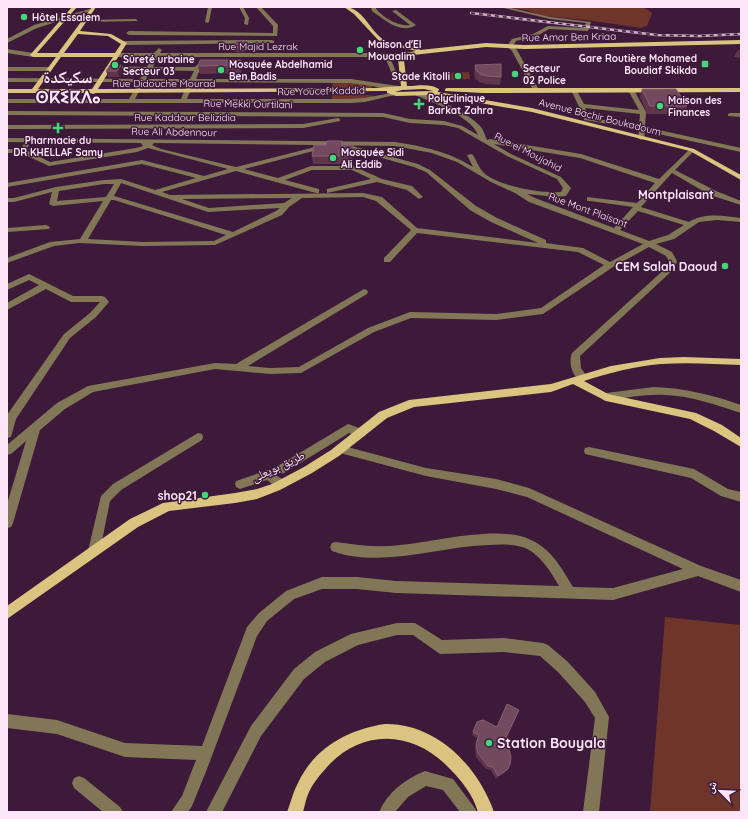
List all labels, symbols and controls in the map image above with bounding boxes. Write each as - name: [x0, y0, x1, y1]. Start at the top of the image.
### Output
- place label: Hôtel Essalem: [32, 11, 100, 24]
- marker: Hôtel Essalem: [19, 12, 29, 22]
- street label: Rue Amar Ben Kriaa: [522, 30, 616, 44]
- place label: Maison d'El Mouaalim: [368, 38, 421, 63]
- street label: Rue Majid Lezrak: [218, 40, 298, 53]
- marker: Maison d'El Mouaalim: [355, 45, 365, 55]
- place label: Gare Routière Mohamed Boudiaf Skikda: [579, 52, 697, 77]
- place label: Sûreté urbaine Secteur 03: [123, 53, 195, 78]
- place label: Mosquée Abdelhamid Ben Badis: [229, 58, 333, 83]
- marker: Gare Routière Mohamed Boudiaf Skikda: [700, 59, 710, 69]
- marker: Sûreté urbaine Secteur 03: [110, 60, 120, 70]
- place label: Secteur 02 Police: [523, 62, 566, 87]
- marker: Mosquée Abdelhamid Ben Badis: [216, 65, 226, 75]
- district label: سكيكدة ⵙⴽⵉⴽⴷⴰ: [35, 66, 101, 107]
- marker: Secteur 02 Police: [510, 69, 520, 79]
- place label: Stade Kitolli: [392, 70, 450, 83]
- marker: Stade Kitolli: [453, 71, 463, 81]
- street label: Rue Didouche Mourad: [113, 77, 215, 90]
- street label: Rue Youcef Kaddid: [277, 84, 365, 98]
- place label: Polyclinique Barkat Zahra: [428, 92, 493, 117]
- place label: Maison des Finances: [668, 94, 722, 119]
- street label: Avenue Bachir Boukadoum: [537, 96, 663, 138]
- street label: Rue Mekki Ourtilani: [203, 97, 293, 111]
- marker: Polyclinique Barkat Zahra: [413, 98, 425, 110]
- marker: Maison des Finances: [655, 101, 665, 111]
- street label: Rue Kaddour Belizidia: [134, 111, 236, 124]
- marker: Pharmacie du DR KHELLAF Samy: [53, 123, 63, 133]
- street label: Rue Ali Abdennour: [131, 125, 217, 139]
- street label: Rue el Moujahid: [492, 129, 564, 175]
- place label: Pharmacie du DR KHELLAF Samy: [13, 134, 103, 159]
- place label: Mosquée Sidi Ali Eddib: [341, 146, 404, 171]
- marker: Mosquée Sidi Ali Eddib: [328, 153, 338, 163]
- district label: Montplaisant: [638, 187, 714, 202]
- street label: Rue Mont Plaisant: [547, 190, 630, 231]
- place label: CEM Salah Daoud: [615, 259, 717, 274]
- marker: CEM Salah Daoud: [720, 261, 730, 271]
- street label: طريق بويعلى: [249, 447, 307, 485]
- place label: shop21: [158, 488, 197, 503]
- marker: shop21: [200, 490, 210, 500]
- place label: Station Bouyala: [497, 734, 606, 752]
- marker: Station Bouyala: [484, 738, 494, 748]
- north arrow: [700, 771, 740, 811]
- text: ش: [702, 778, 721, 796]

